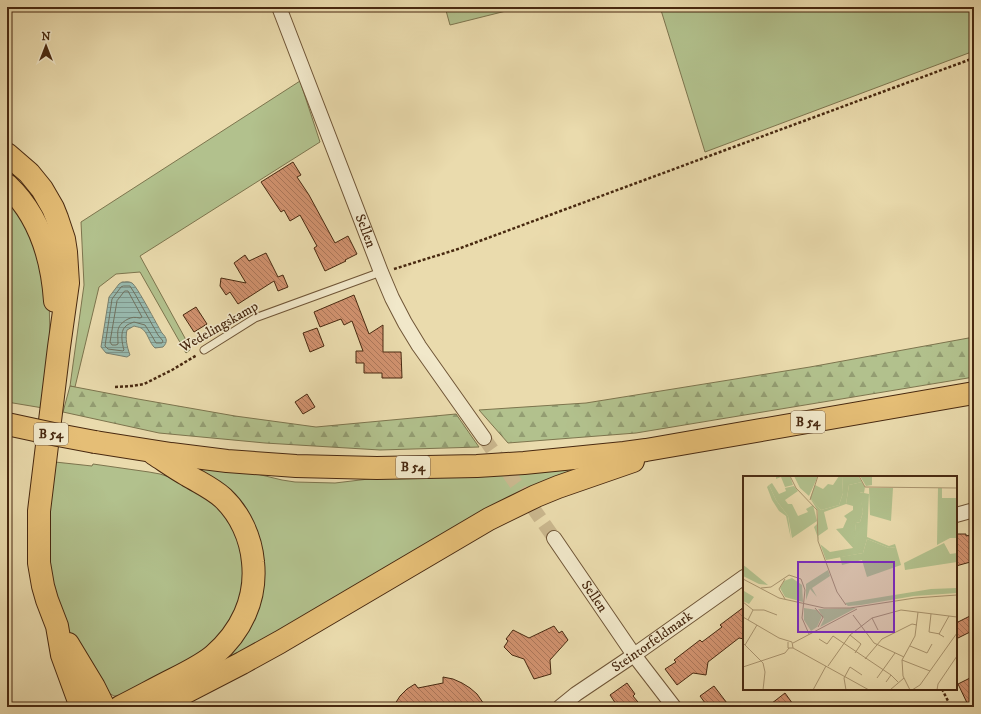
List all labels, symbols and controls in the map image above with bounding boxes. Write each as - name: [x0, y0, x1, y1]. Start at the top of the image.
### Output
- north arrow: [26, 26, 66, 66]
- text: N: [41, 30, 51, 44]
- street label: Sellen: [351, 212, 380, 251]
- street label: Wedelingskamp: [176, 297, 262, 357]
- road number: B 54: [791, 411, 825, 433]
- road number: B 54: [34, 423, 68, 445]
- road number: B 54: [396, 456, 430, 478]
- inset map: [743, 476, 957, 690]
- street label: Sellen: [577, 577, 612, 617]
- street label: Steintorfeldmark: [608, 607, 696, 676]

